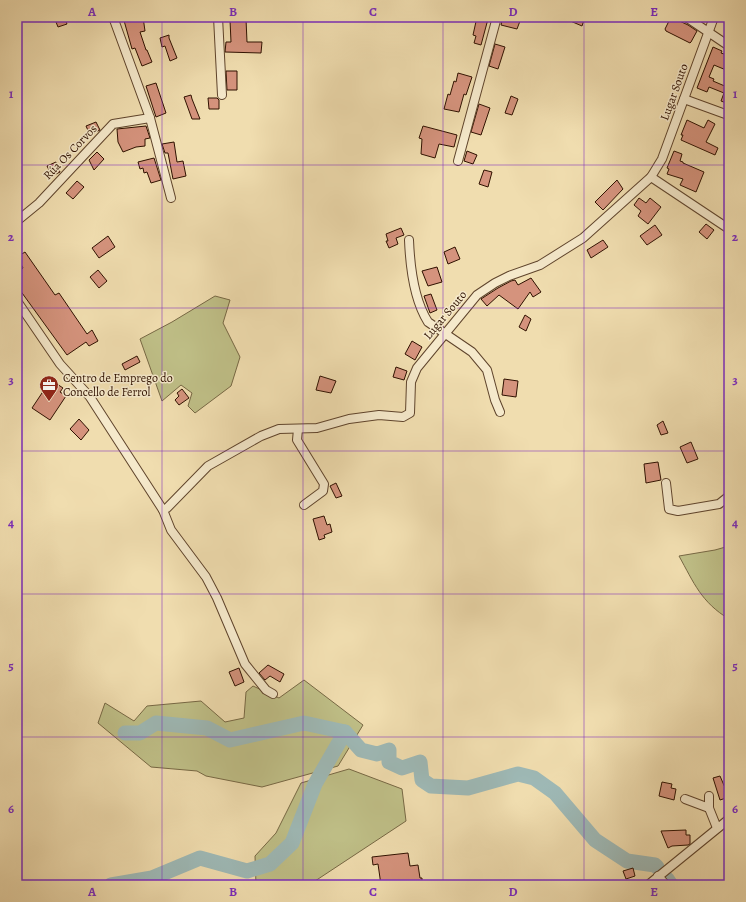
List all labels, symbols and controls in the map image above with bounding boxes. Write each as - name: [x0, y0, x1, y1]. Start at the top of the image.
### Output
- text: A: [87, 3, 97, 20]
- text: B: [229, 3, 237, 20]
- text: C: [369, 3, 377, 20]
- text: D: [508, 3, 518, 20]
- text: E: [650, 3, 658, 20]
- street label: Lugar Souto: [656, 61, 692, 123]
- text: 1: [9, 85, 14, 102]
- text: 1: [733, 85, 738, 102]
- street label: Rúa Os Corvos: [40, 121, 101, 183]
- text: 2: [8, 228, 15, 245]
- text: 2: [732, 228, 739, 245]
- street label: Lugar Souto: [420, 287, 470, 343]
- place label: Centro de Emprego do Concello de Ferrol: [63, 370, 173, 400]
- text: 3: [8, 371, 14, 388]
- text: 3: [732, 371, 738, 388]
- office icon: Centro de Emprego do Concello de Ferrol: [38, 374, 60, 402]
- text: 4: [8, 514, 14, 531]
- text: 4: [732, 514, 738, 531]
- text: 5: [8, 657, 14, 674]
- text: 5: [732, 657, 738, 674]
- text: 6: [8, 800, 14, 817]
- text: 6: [732, 800, 738, 817]
- text: A: [87, 883, 97, 900]
- text: B: [229, 883, 237, 900]
- text: C: [369, 883, 377, 900]
- text: D: [508, 883, 518, 900]
- text: E: [650, 883, 658, 900]

